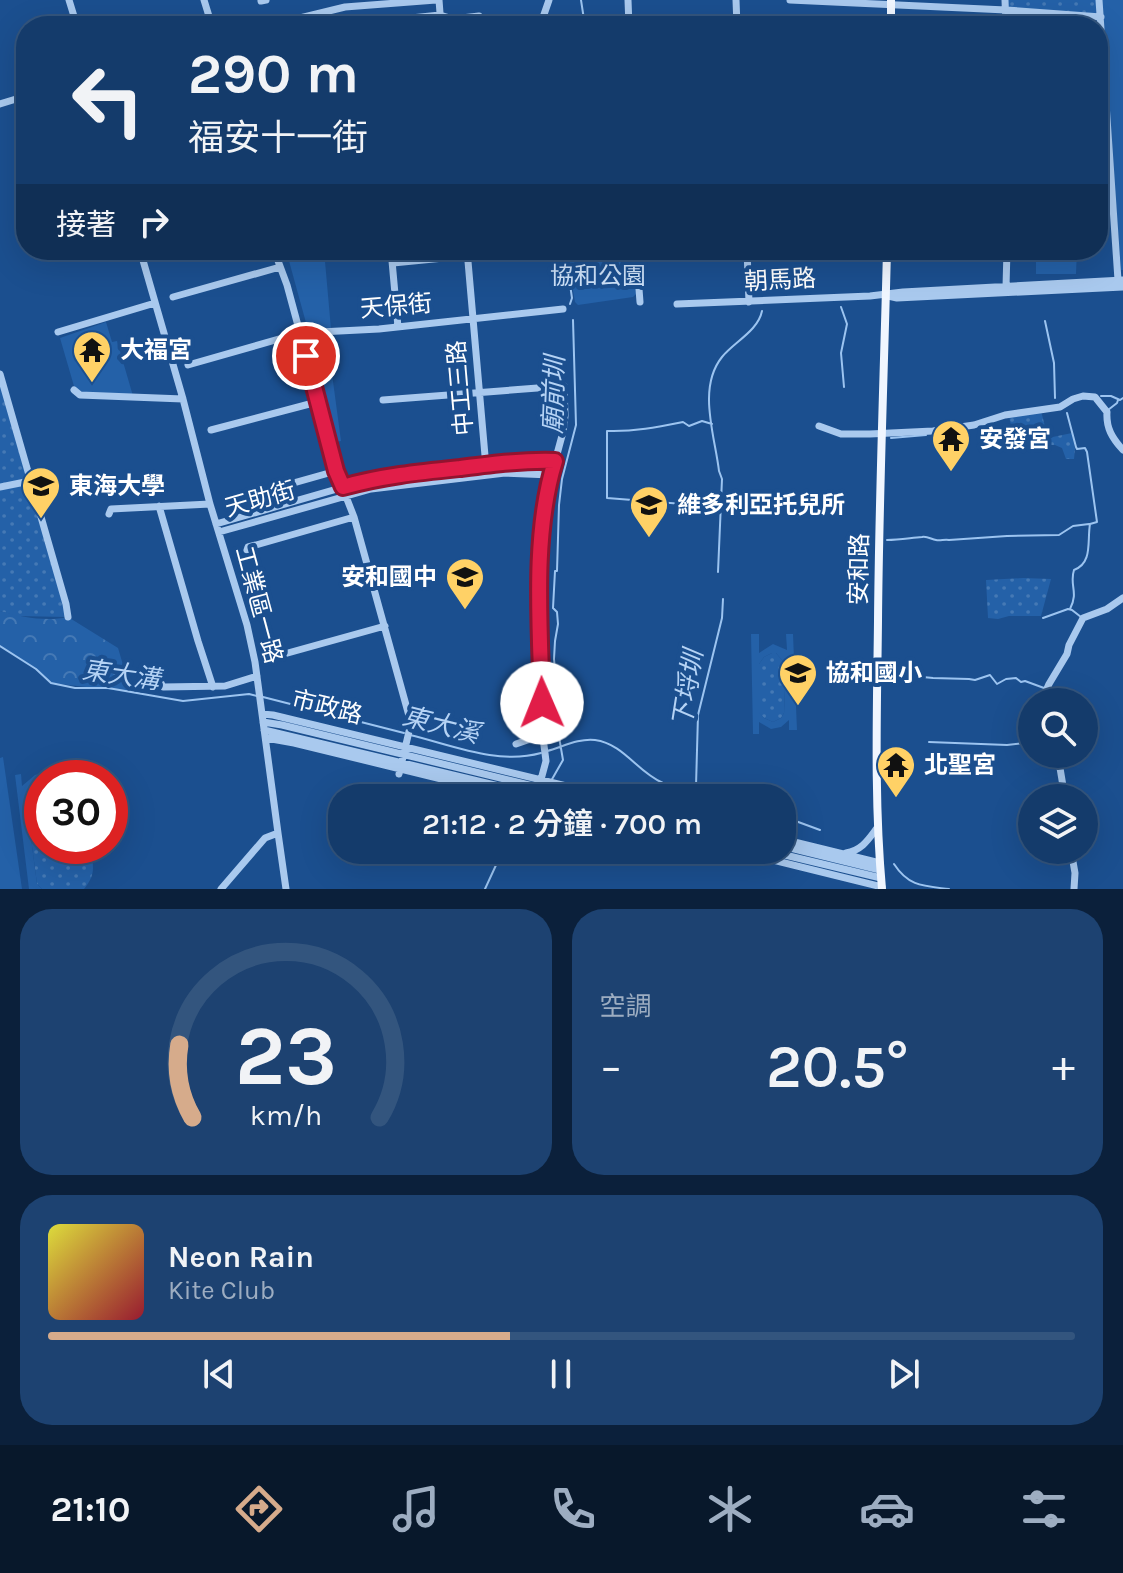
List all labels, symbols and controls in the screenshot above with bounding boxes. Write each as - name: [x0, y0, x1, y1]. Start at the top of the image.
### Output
- text: 290 m: [188, 41, 359, 106]
- icon: left: [56, 48, 160, 152]
- text: 福安十一街: [188, 117, 368, 159]
- icon: right: [132, 200, 176, 244]
- text: 接著: [56, 207, 116, 243]
- park label: 協和公園: [550, 262, 646, 290]
- street label: 朝馬路: [743, 264, 817, 296]
- street label: 天保街: [359, 289, 433, 323]
- pin: [272, 322, 340, 390]
- temple icon: 大福宮: [71, 329, 113, 384]
- icon: arrive: [284, 334, 328, 378]
- place label: 大福宮: [120, 336, 192, 364]
- street label: 中工三路: [442, 339, 478, 437]
- water label: 廟前圳: [537, 351, 571, 435]
- temple icon: 安發宮: [930, 418, 972, 473]
- place label: 安發宮: [979, 425, 1051, 453]
- school or university icon: 東海大學: [20, 465, 62, 520]
- place label: 東海大學: [69, 472, 165, 500]
- street label: 天助街: [222, 476, 298, 522]
- school or university icon: 維多利亞托兒所: [628, 484, 670, 539]
- place label: 維多利亞托兒所: [677, 491, 845, 519]
- street label: 安和路: [844, 533, 874, 605]
- street label: 工業區一路: [230, 543, 288, 667]
- school or university icon: 安和國中: [444, 556, 486, 611]
- place label: 安和國中: [341, 563, 437, 591]
- water label: 下埒圳: [667, 644, 710, 730]
- school or university icon: 協和國小: [777, 652, 819, 707]
- water label: 東大溝: [80, 654, 166, 696]
- place label: 協和國小: [826, 659, 922, 687]
- position arrow: [500, 661, 584, 745]
- street label: 市政路: [289, 685, 365, 729]
- map controls: [1018, 688, 1098, 864]
- button: search: [1018, 688, 1098, 768]
- water label: 東大溪: [399, 701, 486, 750]
- temple icon: 北聖宮: [875, 744, 917, 799]
- place label: 北聖宮: [924, 751, 996, 779]
- speed limit sign: 30: [24, 760, 128, 864]
- button: layers: [1018, 784, 1098, 864]
- text: 21:12 · 2 分鐘 · 700 m: [422, 806, 702, 842]
- text: 空調: [600, 991, 652, 1022]
- text: 23: [235, 1008, 337, 1105]
- text: 20.5°: [766, 1032, 909, 1102]
- text: −: [600, 1041, 623, 1092]
- text: +: [1052, 1041, 1075, 1092]
- text: km/h: [250, 1099, 322, 1132]
- text: Neon Rain: [168, 1239, 314, 1275]
- text: Kite Club: [168, 1275, 275, 1306]
- icon: previous: [197, 1352, 241, 1396]
- icon: pause: [539, 1352, 583, 1396]
- icon: next: [882, 1352, 926, 1396]
- icon: directions: [231, 1481, 287, 1537]
- icon: music: [388, 1481, 444, 1537]
- icon: phone: [545, 1481, 601, 1537]
- icon: climate: [702, 1481, 758, 1537]
- icon: car: [859, 1481, 915, 1537]
- icon: filters: [1016, 1481, 1072, 1537]
- text: 21:10: [51, 1488, 130, 1530]

